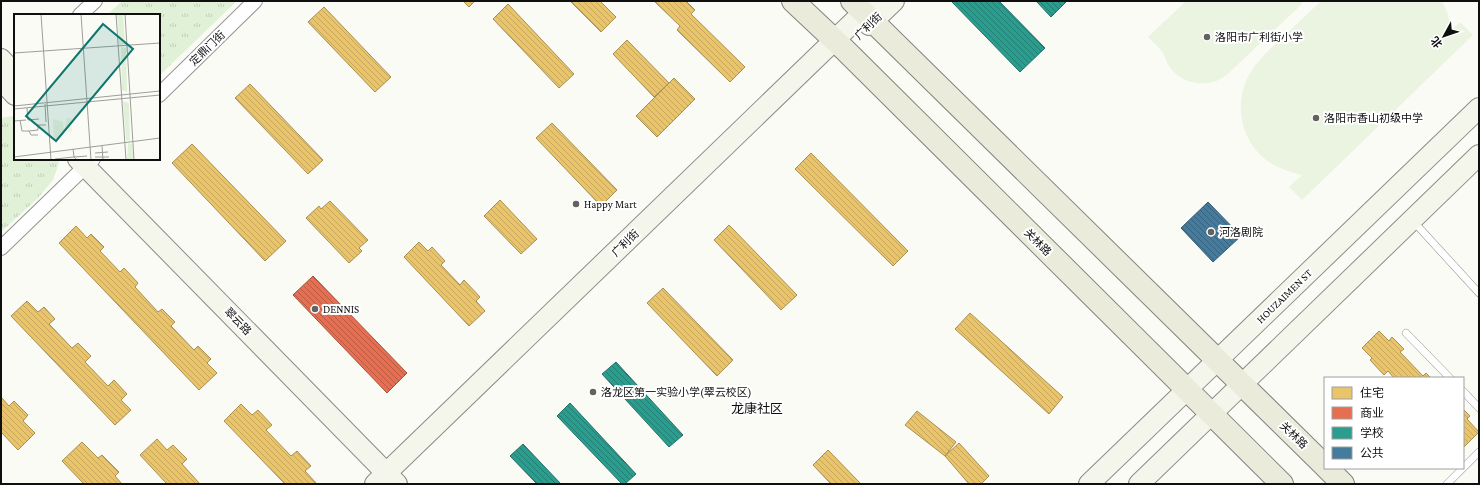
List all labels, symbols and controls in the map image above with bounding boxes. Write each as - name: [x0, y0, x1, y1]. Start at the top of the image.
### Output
- street label: 广利街: [852, 10, 884, 42]
- inset map: [14, 14, 160, 160]
- north arrow: [1424, 16, 1464, 56]
- street label: 定鼎门街: [187, 28, 227, 68]
- place label: 洛阳市广利街小学: [1215, 31, 1303, 43]
- marker: 洛阳市广利街小学: [1202, 32, 1212, 42]
- text: 北: [1428, 34, 1444, 50]
- place label: 洛阳市香山初级中学: [1324, 112, 1423, 124]
- marker: 洛阳市香山初级中学: [1311, 113, 1321, 123]
- place label: Happy Mart: [584, 198, 637, 211]
- marker: Happy Mart: [571, 199, 581, 209]
- street label: 关林路: [1022, 226, 1054, 258]
- place label: 河洛剧院: [1219, 226, 1263, 238]
- street label: 广利街: [609, 227, 641, 259]
- marker: 河洛剧院: [1206, 227, 1216, 237]
- street label: HOUZAIMEN ST: [1254, 267, 1314, 325]
- place label: DENNIS: [323, 303, 359, 315]
- marker: DENNIS: [310, 304, 320, 314]
- street label: 翠云路: [222, 305, 254, 337]
- legend: [1324, 377, 1464, 469]
- place label: 洛龙区第一实验小学(翠云校区): [601, 386, 752, 399]
- text: 住宅: [1360, 386, 1384, 400]
- marker: 洛龙区第一实验小学(翠云校区): [588, 387, 598, 397]
- district label: 龙康社区: [731, 401, 783, 416]
- text: 商业: [1360, 406, 1384, 420]
- street label: 关林路: [1278, 419, 1310, 451]
- text: 学校: [1360, 426, 1384, 440]
- text: 公共: [1360, 446, 1384, 460]

